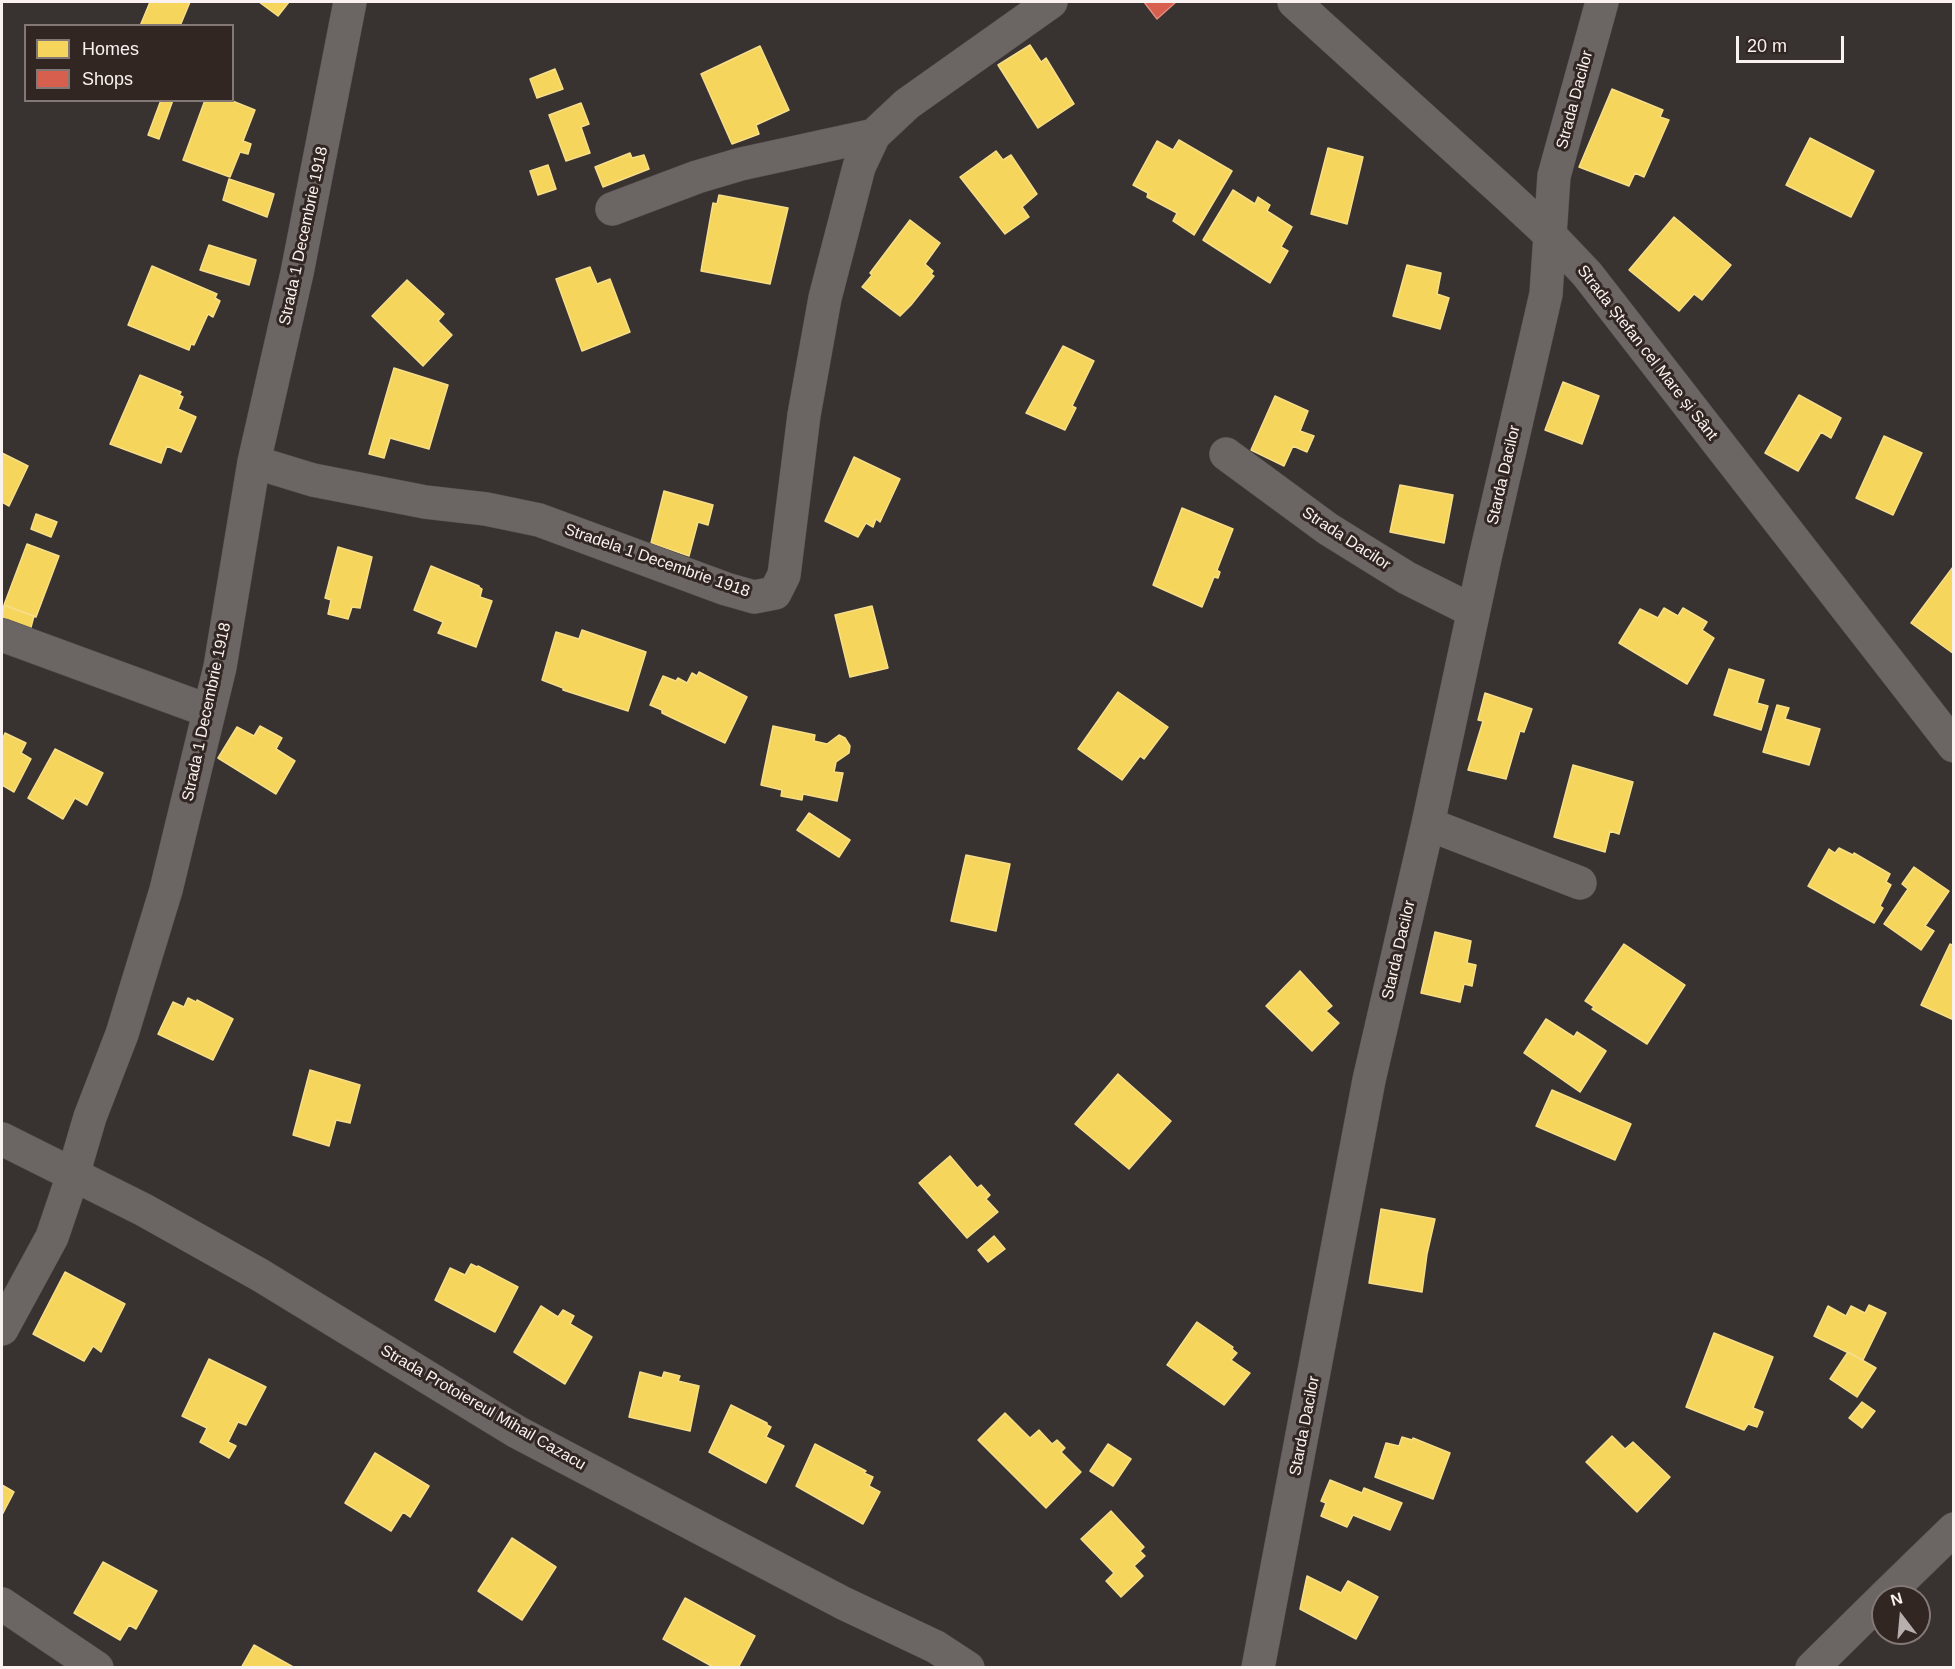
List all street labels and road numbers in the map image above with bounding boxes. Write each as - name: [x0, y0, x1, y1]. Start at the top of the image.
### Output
- street label: Strada Dacilor: [1553, 49, 1597, 151]
- street label: Strada 1 Decembrie 1918: [276, 145, 332, 327]
- street label: Strada Ștefan cel Mare și Sânt: [1573, 262, 1721, 444]
- street label: Starda Dacilor: [1483, 423, 1525, 527]
- street label: Strada Dacilor: [1298, 503, 1394, 575]
- street label: Stradela 1 Decembrie 1918: [562, 520, 752, 602]
- street label: Strada 1 Decembrie 1918: [179, 621, 235, 803]
- street label: Starda Dacilor: [1378, 898, 1420, 1002]
- street label: Strada Protoiereul Mihail Cazacu: [377, 1341, 589, 1475]
- street label: Starda Dacilor: [1286, 1374, 1324, 1478]

